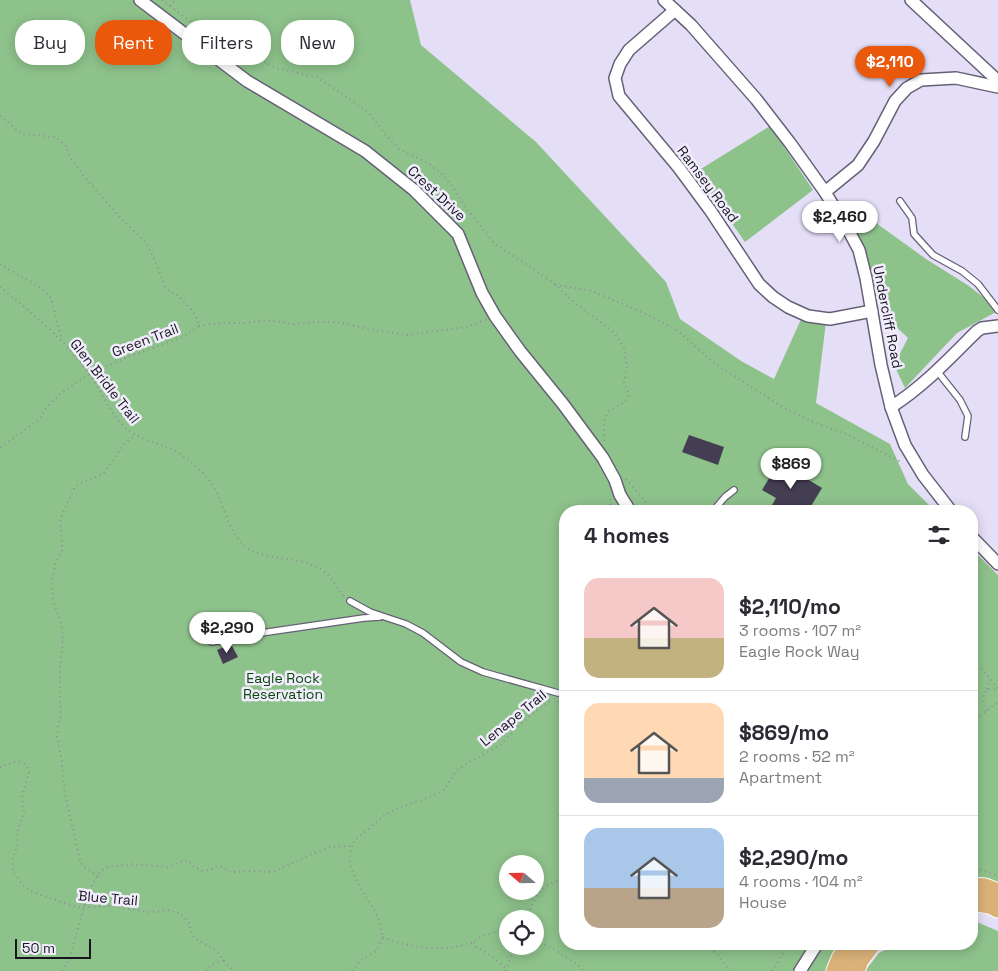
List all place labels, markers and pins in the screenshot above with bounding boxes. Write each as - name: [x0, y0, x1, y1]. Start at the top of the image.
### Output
- pin: $2,110: [849, 46, 931, 88]
- pin: $2,460: [799, 200, 881, 243]
- pin: $869: [761, 448, 821, 490]
- pin: $2,290: [186, 612, 268, 654]

